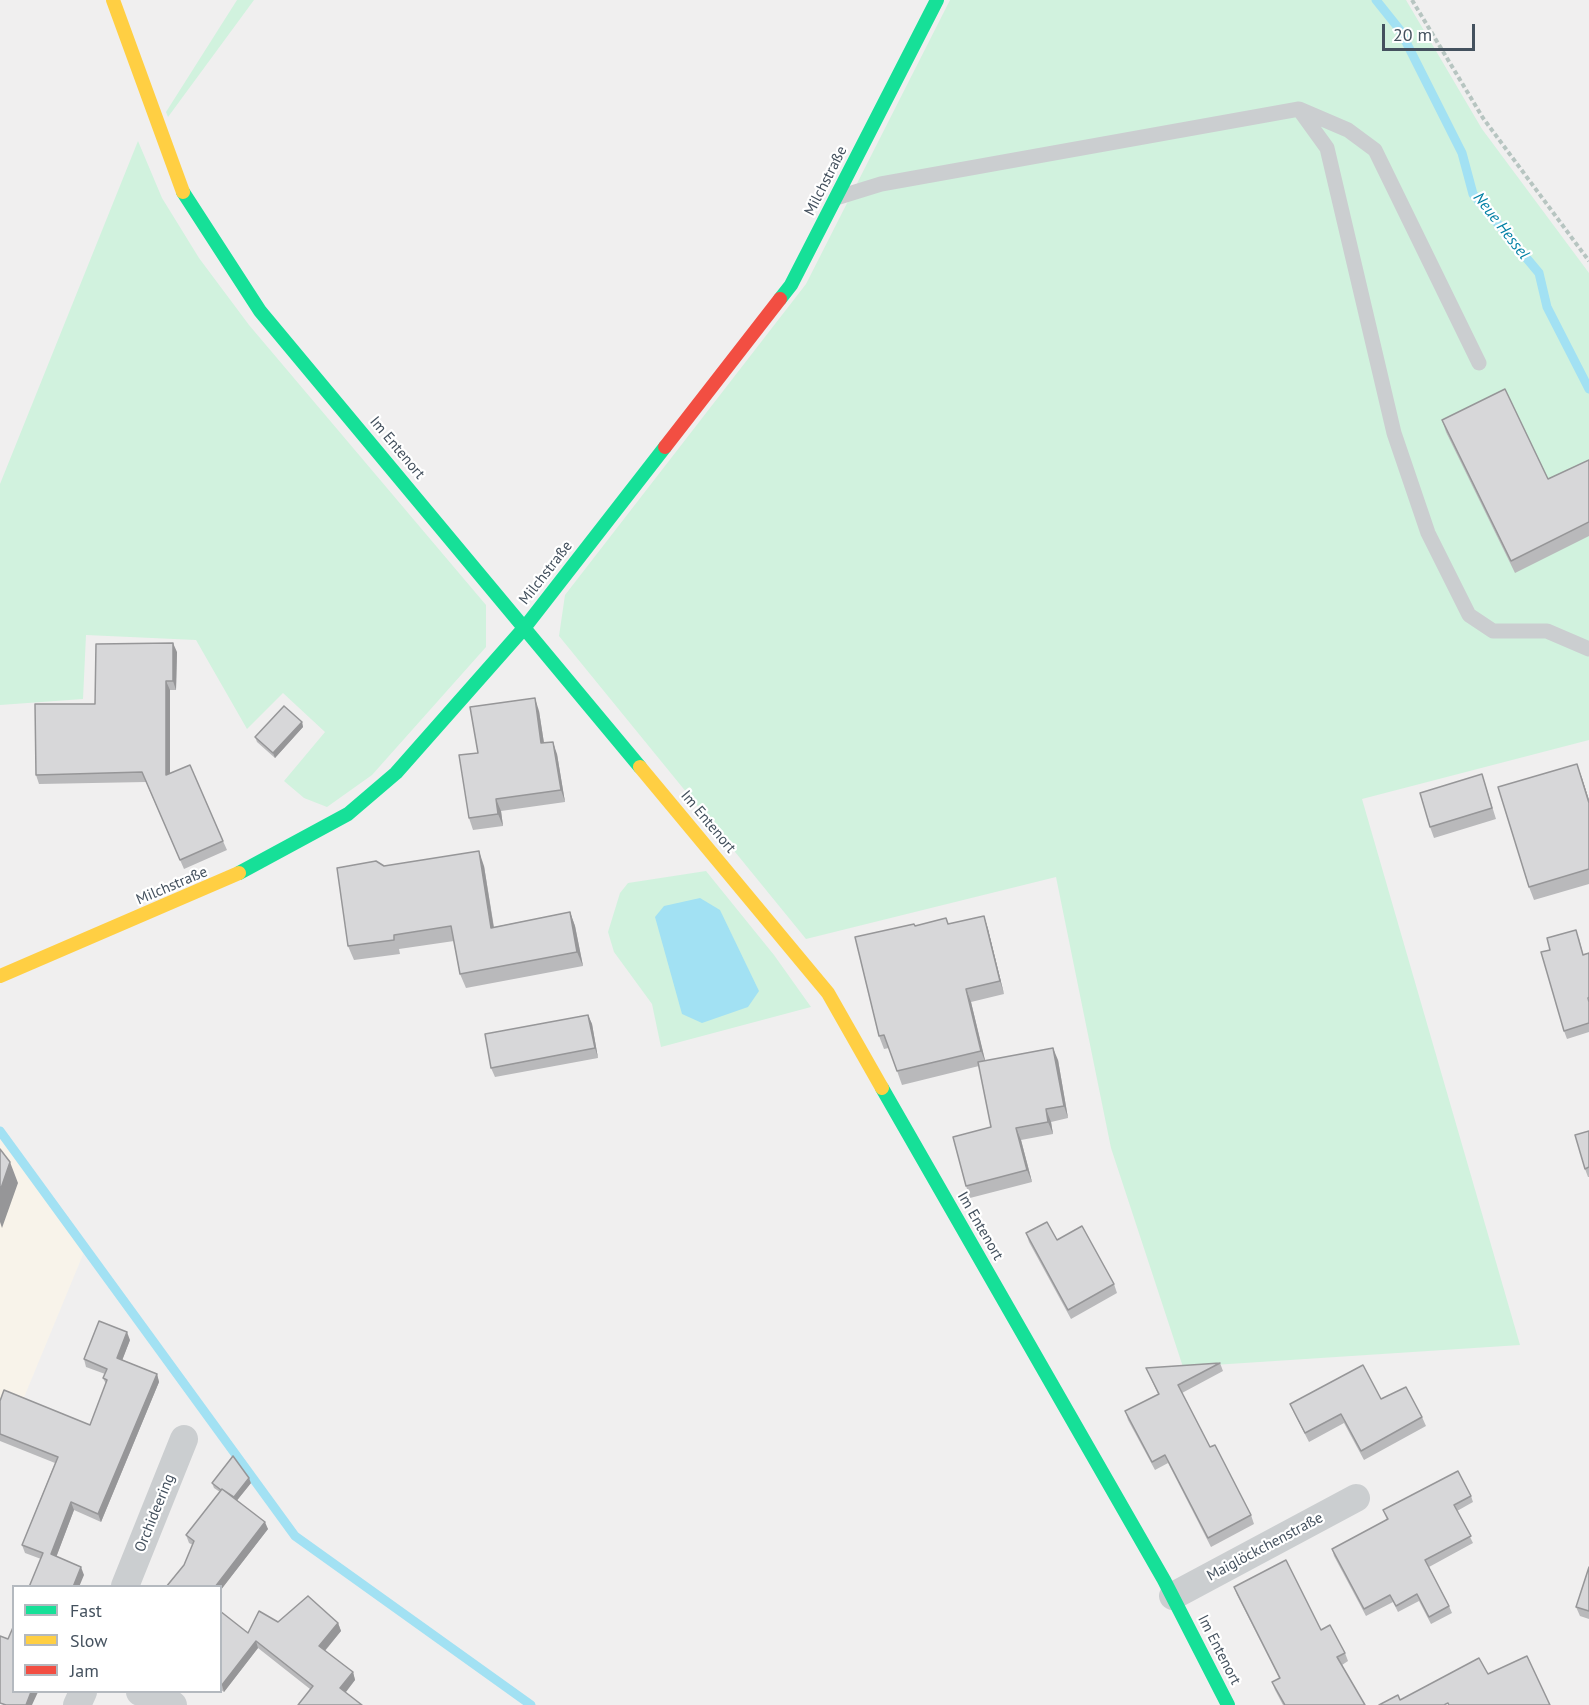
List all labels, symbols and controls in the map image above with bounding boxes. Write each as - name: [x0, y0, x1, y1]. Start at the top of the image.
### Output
- scale bar: [1385, 12, 1478, 50]
- text: 20 m: [1393, 23, 1432, 46]
- street label: Milchstraße: [801, 143, 851, 219]
- water label: Neue Hessel: [1469, 189, 1533, 263]
- street label: Im Entenort: [366, 413, 428, 483]
- street label: Milchstraße: [516, 538, 576, 608]
- street label: Im Entenort: [677, 787, 739, 857]
- street label: Milchstraße: [134, 863, 210, 909]
- street label: Im Entenort: [953, 1188, 1007, 1264]
- street label: Orchideering: [131, 1471, 179, 1555]
- street label: Maiglöckchenstraße: [1204, 1509, 1326, 1585]
- legend: [12, 1585, 222, 1693]
- text: Fast: [70, 1599, 102, 1622]
- street label: Im Entenort: [1194, 1612, 1244, 1688]
- text: Slow: [70, 1629, 108, 1652]
- text: Jam: [70, 1659, 99, 1682]

